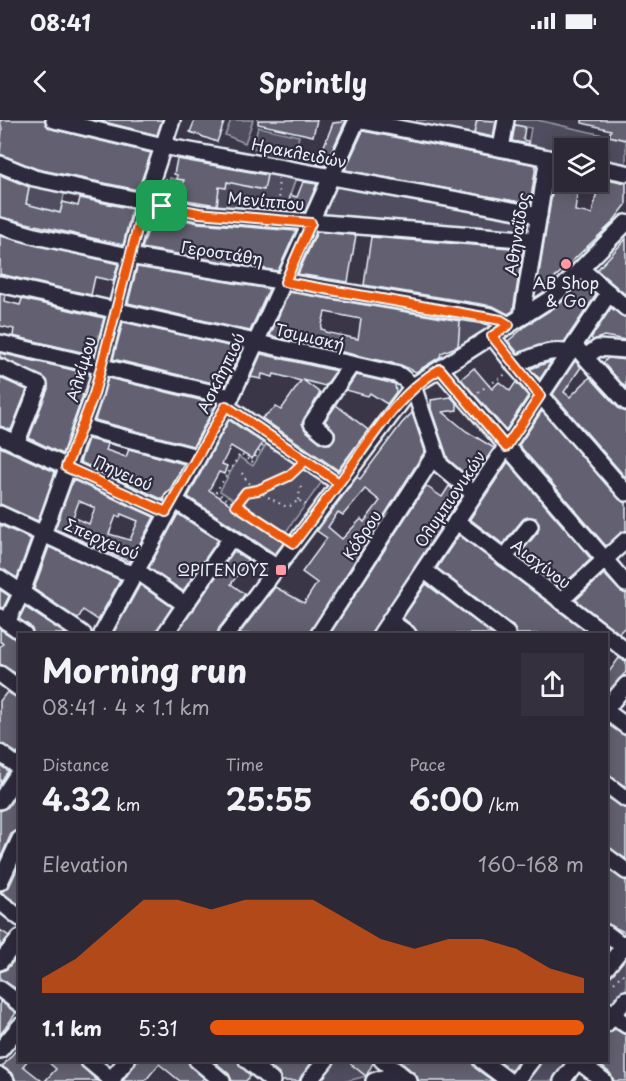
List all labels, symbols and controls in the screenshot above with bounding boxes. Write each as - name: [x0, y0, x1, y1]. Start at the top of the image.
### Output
- text: 08:41: [30, 5, 91, 38]
- text: Sprintly: [259, 61, 367, 102]
- icon: back: [24, 65, 57, 98]
- icon: search: [569, 65, 602, 98]
- street label: Ηρακλειδών: [249, 131, 349, 173]
- map controls: [554, 138, 608, 192]
- button: layers: [554, 138, 608, 192]
- pin: [136, 180, 187, 231]
- street label: Μενίππου: [227, 185, 306, 215]
- icon: arrive: [145, 189, 178, 222]
- street label: Αθηναΐδος: [498, 191, 534, 277]
- street label: Γεροστάθη: [180, 234, 265, 270]
- marker: AB Shop & Go: [559, 257, 573, 271]
- place label: AB Shop & Go: [533, 270, 599, 312]
- street label: Τσιμισκή: [273, 316, 347, 356]
- street label: Ασκληπιού: [190, 328, 250, 417]
- street label: Αλκίμου: [59, 333, 101, 404]
- street label: Ολυμπιονικών: [408, 445, 490, 552]
- street label: Πηνειού: [90, 448, 157, 496]
- street label: Κόδρου: [336, 505, 386, 564]
- street label: Σπερχειού: [61, 512, 144, 565]
- street label: Αισχίνου: [507, 533, 577, 594]
- place label: ΩΡΙΓΕΝΟΥΣ: [177, 557, 269, 581]
- marker: ΩΡΙΓΕΝΟΥΣ: [274, 563, 288, 577]
- text: Morning run: [42, 644, 247, 694]
- button: share: [521, 653, 584, 716]
- text: 08:41 · 4 × 1.1 km: [42, 692, 210, 722]
- text: Distance: [42, 752, 109, 776]
- text: Time: [226, 752, 263, 776]
- text: Pace: [409, 752, 445, 776]
- text: 4.32: [42, 776, 111, 821]
- text: 25:55: [226, 776, 313, 821]
- text: 6:00: [409, 776, 483, 821]
- text: km: [111, 792, 140, 816]
- text: /km: [483, 792, 519, 816]
- text: Elevation: [42, 849, 128, 879]
- text: 160–168 m: [478, 849, 584, 879]
- text: 1.1 km: [42, 1013, 102, 1043]
- text: 5:31: [138, 1013, 178, 1043]

